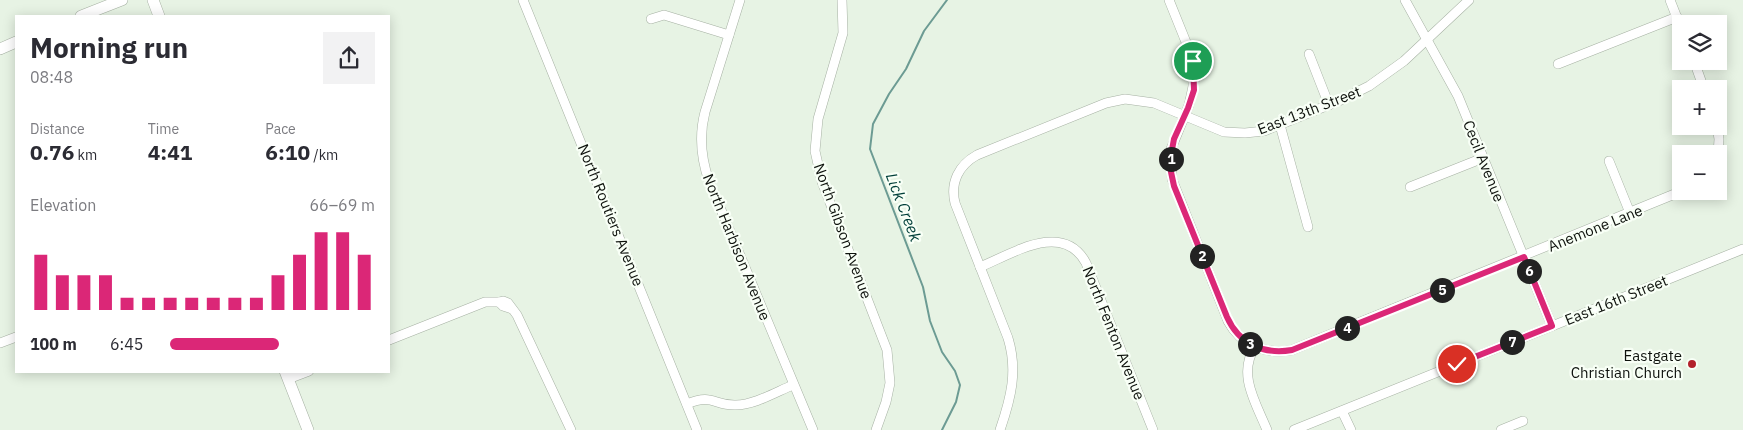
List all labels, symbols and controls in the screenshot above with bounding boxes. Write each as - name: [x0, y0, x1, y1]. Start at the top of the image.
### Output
- map controls: [1672, 15, 1727, 200]
- button: layers: [1672, 15, 1727, 70]
- text: Morning run: [30, 29, 188, 66]
- button: share: [323, 32, 375, 84]
- pin: [1172, 40, 1214, 82]
- icon: arrive: [1179, 47, 1207, 75]
- text: 08:48: [30, 67, 73, 87]
- button: +: [1672, 80, 1727, 135]
- street label: East 13th Street: [1255, 82, 1363, 138]
- street label: Cecil Avenue: [1459, 117, 1509, 205]
- text: Distance: [30, 120, 85, 138]
- text: Time: [148, 120, 179, 138]
- text: Pace: [265, 120, 296, 138]
- text: 0.76: [30, 138, 74, 166]
- text: 4:41: [148, 138, 192, 166]
- text: 6:10: [265, 138, 310, 166]
- street label: North Routiers Avenue: [574, 141, 648, 289]
- button: −: [1672, 145, 1727, 200]
- text: km: [74, 146, 97, 164]
- text: /km: [310, 146, 338, 164]
- pin: 1: [1158, 146, 1184, 172]
- text: 1: [1167, 150, 1176, 168]
- street label: North Gibson Avenue: [810, 161, 876, 301]
- water label: Lick Creek: [882, 170, 926, 245]
- street label: North Harbison Avenue: [699, 171, 775, 323]
- text: Elevation: [30, 195, 96, 215]
- text: 66–69 m: [309, 195, 375, 215]
- street label: Anemone Lane: [1545, 200, 1645, 256]
- pin: 2: [1190, 244, 1214, 268]
- text: 2: [1198, 247, 1207, 265]
- pin: 6: [1516, 258, 1542, 284]
- text: 6: [1525, 262, 1534, 280]
- street label: North Fenton Avenue: [1079, 263, 1149, 403]
- street label: East 16th Street: [1562, 271, 1670, 329]
- pin: 5: [1430, 278, 1454, 302]
- text: 5: [1438, 281, 1447, 299]
- pin: 4: [1334, 316, 1360, 340]
- text: 4: [1343, 319, 1352, 337]
- pin: 7: [1500, 330, 1524, 354]
- pin: 3: [1238, 332, 1262, 356]
- text: 7: [1508, 333, 1517, 351]
- text: 100 m: [30, 334, 77, 354]
- text: 6:45: [110, 334, 143, 354]
- text: 3: [1246, 335, 1255, 353]
- pin: [1436, 343, 1478, 385]
- place label: Eastgate Christian Church: [1571, 346, 1682, 382]
- icon: check: [1443, 350, 1471, 378]
- marker: Eastgate Christian Church: [1686, 358, 1698, 370]

